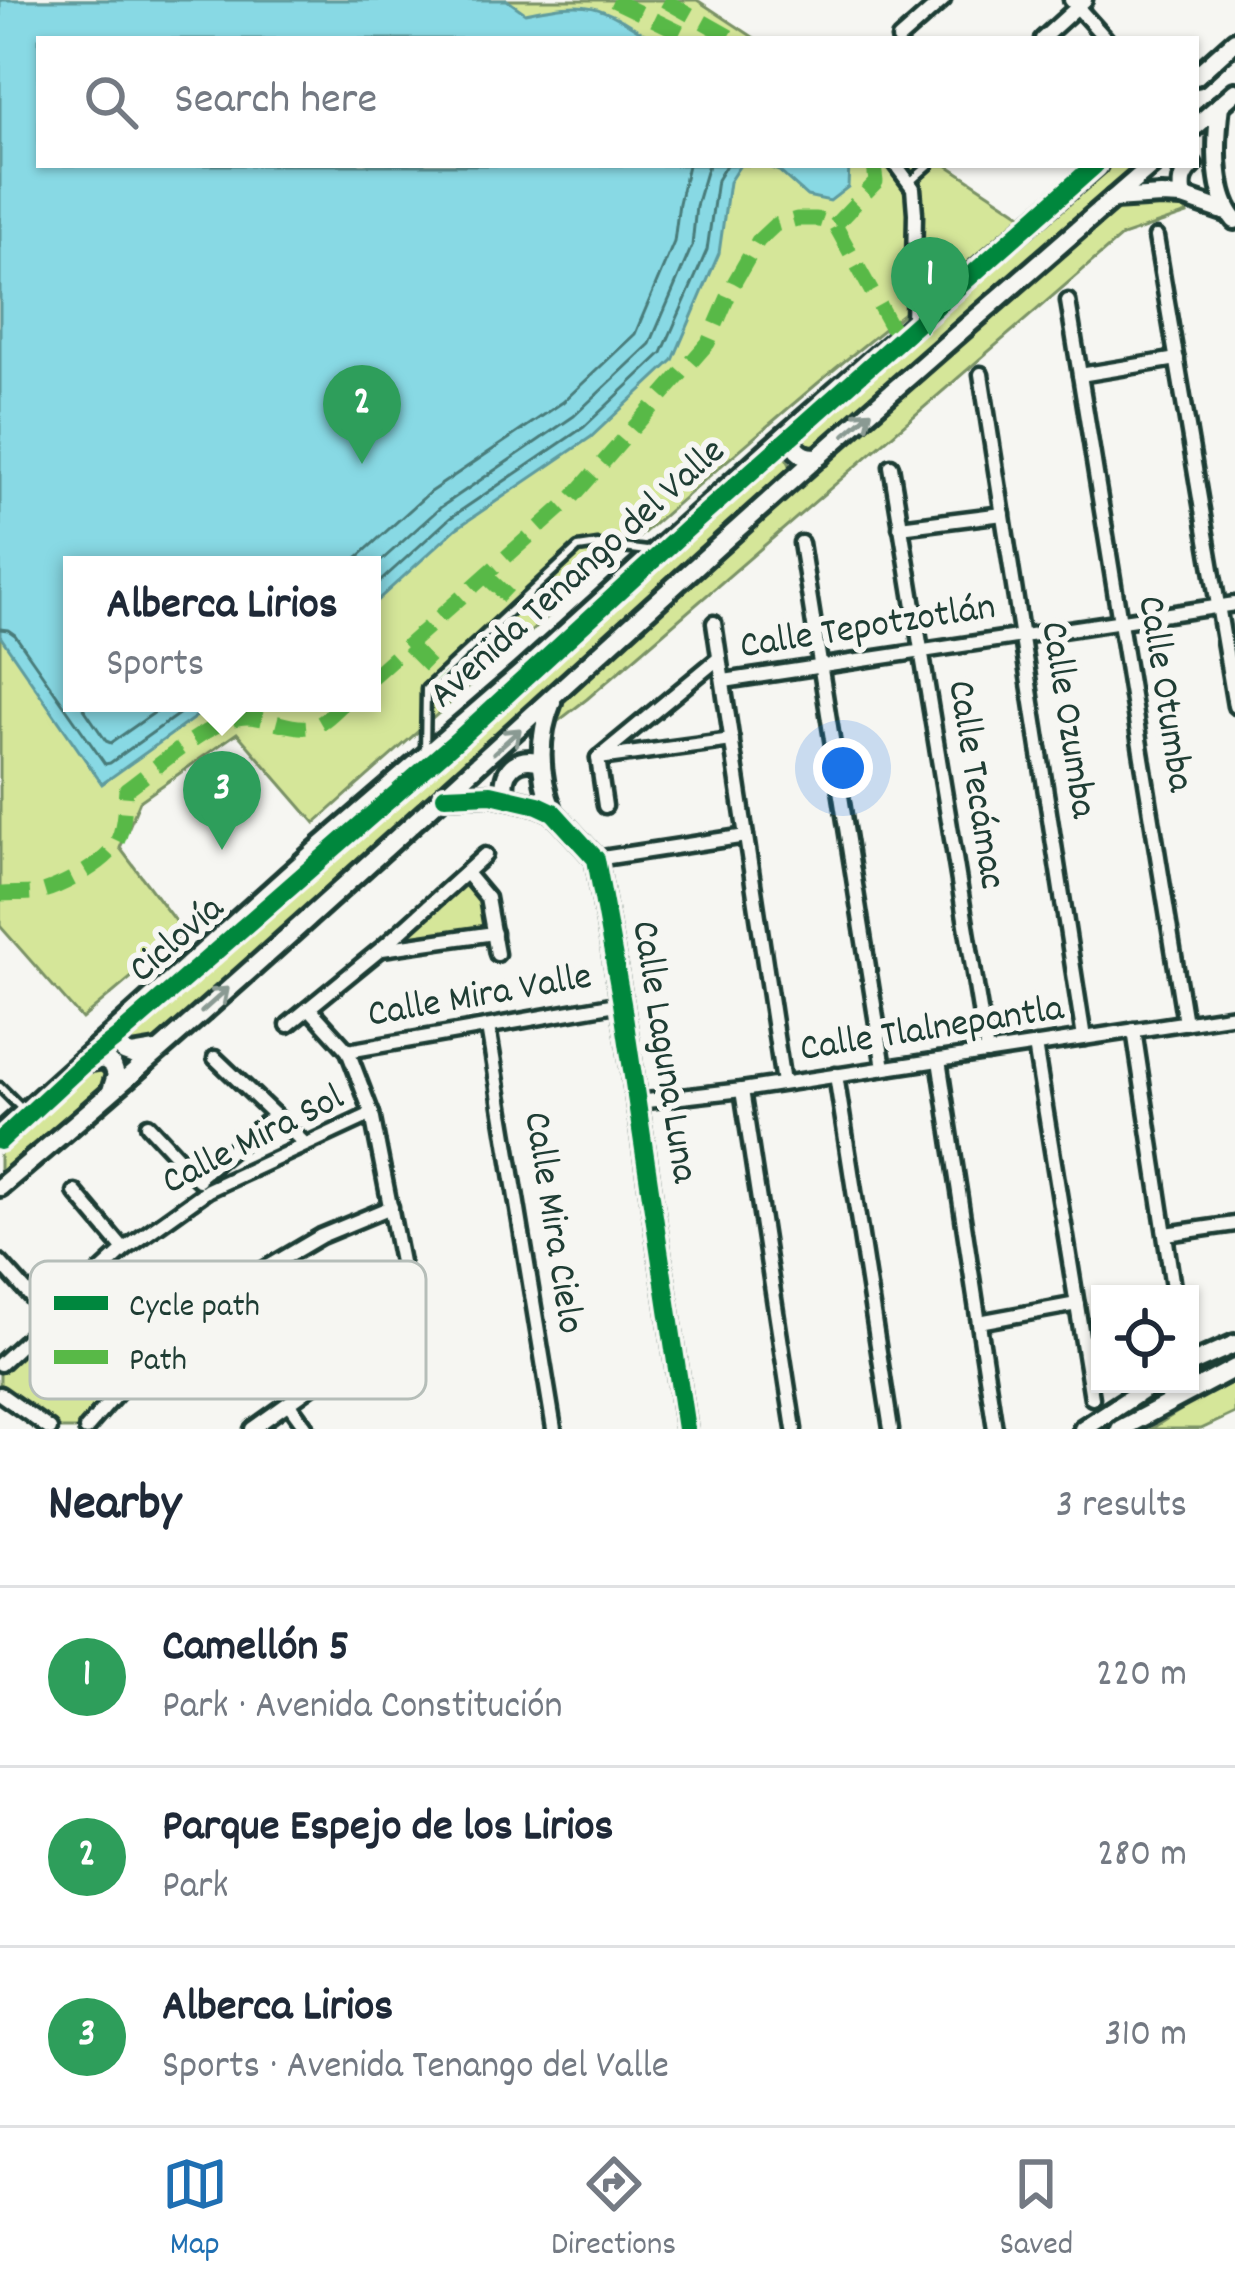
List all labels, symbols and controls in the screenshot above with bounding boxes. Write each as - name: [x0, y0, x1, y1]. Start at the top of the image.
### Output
- search box: [36, 36, 1199, 168]
- icon: search: [78, 69, 144, 135]
- text: Search here: [174, 70, 377, 134]
- pin: 1: [891, 237, 969, 336]
- pin: 2: [323, 365, 401, 464]
- one-way arrow: [842, 410, 873, 437]
- street label: Avenida Tenango del Valle: [419, 427, 739, 723]
- popup: [63, 556, 381, 712]
- text: Alberca Lirios: [106, 575, 338, 639]
- street label: Calle Tepotzotlán: [736, 582, 1000, 676]
- street label: Calle Otumba: [1120, 592, 1206, 797]
- street label: Calle Ozumba: [1023, 618, 1109, 823]
- text: Sports: [106, 639, 204, 694]
- street label: Calle Tecámac: [930, 677, 1018, 893]
- one-way arrow: [491, 728, 521, 755]
- your location: [813, 738, 873, 798]
- pin: 3: [183, 751, 261, 850]
- street label: Ciclovía: [118, 884, 238, 998]
- street label: Calle Laguna Luna: [614, 917, 710, 1188]
- street label: Calle Mira Valle: [364, 951, 596, 1045]
- street label: Calle Tlalnepantla: [796, 983, 1068, 1079]
- one-way arrow: [200, 987, 230, 1014]
- street label: Calle Mira Sol: [153, 1073, 355, 1211]
- street label: Calle Mira Cielo: [506, 1108, 596, 1338]
- legend: [30, 1261, 426, 1399]
- text: Cycle path: [129, 1285, 260, 1332]
- map controls: [1091, 1285, 1199, 1393]
- button: locate: [1091, 1285, 1199, 1393]
- text: Path: [129, 1339, 187, 1386]
- text: Nearby: [48, 1471, 181, 1543]
- text: 3 results: [1056, 1480, 1187, 1535]
- text: Camellón 5: [162, 1617, 349, 1681]
- text: 1: [83, 1649, 91, 1704]
- text: 220 m: [1096, 1649, 1187, 1704]
- text: Park · Avenida Constitución: [162, 1681, 563, 1736]
- text: Parque Espejo de los Lirios: [162, 1797, 614, 1861]
- text: 2: [78, 1829, 96, 1884]
- text: 280 m: [1097, 1829, 1187, 1884]
- text: Park: [162, 1861, 228, 1916]
- text: Alberca Lirios: [162, 1977, 393, 2041]
- text: 3: [78, 2009, 96, 2064]
- text: 310 m: [1104, 2009, 1187, 2064]
- text: Sports · Avenida Tenango del Valle: [162, 2041, 669, 2096]
- tab: Map: [162, 2151, 228, 2270]
- tab: Directions: [551, 2151, 676, 2270]
- tab: Saved: [1000, 2151, 1073, 2270]

